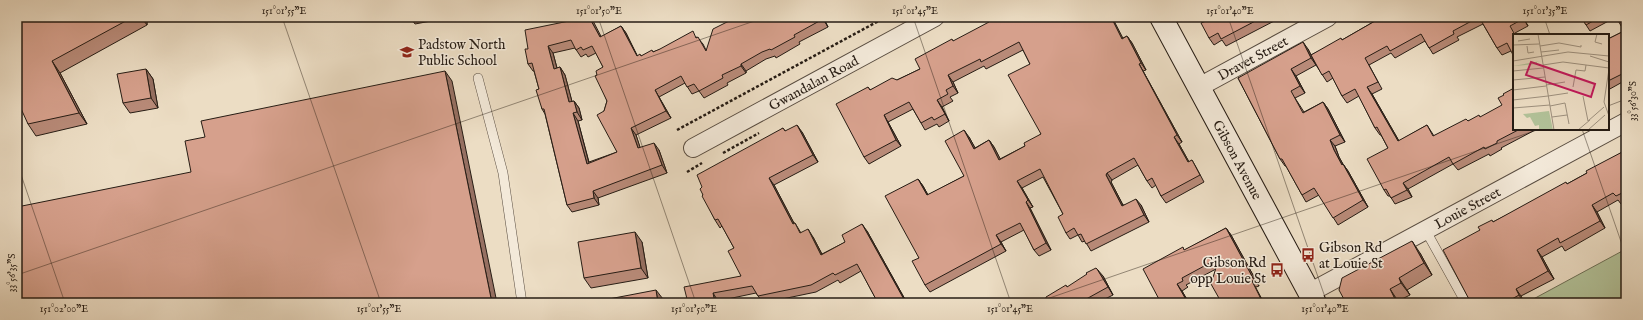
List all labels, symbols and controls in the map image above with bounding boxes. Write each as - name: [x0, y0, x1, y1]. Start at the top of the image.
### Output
- text: 151°01'55"E: [262, 5, 306, 18]
- text: 151°01'50"E: [576, 5, 622, 18]
- text: 151°01'45"E: [892, 5, 938, 18]
- text: 151°01'40"E: [1206, 5, 1254, 18]
- text: 151°01'35"E: [1523, 5, 1567, 18]
- street label: Dravet Street: [1215, 32, 1292, 85]
- inset map: [1513, 34, 1609, 130]
- place label: Padstow North Public School: [418, 36, 506, 70]
- school or university icon: Padstow North Public School: [399, 44, 415, 60]
- street label: Gwandalan Road: [766, 52, 862, 115]
- text: 33°56'30"S: [1627, 81, 1640, 121]
- street label: Gibson Avenue: [1208, 117, 1266, 204]
- street label: Louie Street: [1432, 183, 1504, 234]
- place label: Gibson Rd at Louie St: [1319, 239, 1383, 273]
- bus stop icon: Gibson Rd at Louie St: [1300, 247, 1316, 263]
- text: 33°56'35"S: [6, 254, 19, 292]
- place label: Gibson Rd opp Louie St: [1190, 254, 1267, 288]
- bus stop icon: Gibson Rd opp Louie St: [1269, 262, 1285, 278]
- text: 151°02'00"E: [40, 303, 88, 316]
- text: 151°01'55"E: [357, 303, 401, 316]
- text: 151°01'50"E: [671, 303, 717, 316]
- text: 151°01'45"E: [987, 303, 1033, 316]
- text: 151°01'40"E: [1301, 303, 1349, 316]

